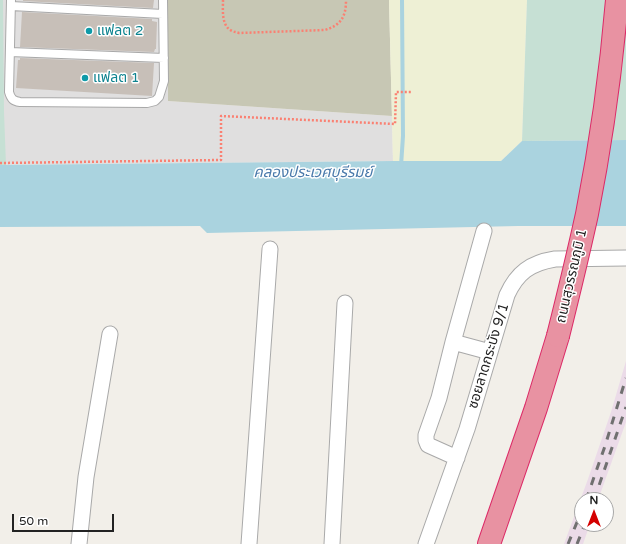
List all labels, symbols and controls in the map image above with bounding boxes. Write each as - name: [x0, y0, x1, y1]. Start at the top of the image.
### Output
- place label: แฟลต 2: [97, 23, 144, 39]
- marker: แฟลต 2: [84, 26, 94, 36]
- place label: แฟลต 1: [93, 70, 140, 86]
- marker: แฟลต 1: [80, 73, 90, 83]
- water label: คลองประเวศบุรีรมย์: [254, 164, 372, 182]
- street label: ถนนสุวรรณภูมิ 1: [553, 227, 591, 325]
- street label: ซอยลาดกระบัง 9/1: [465, 301, 513, 411]
- north arrow: [574, 492, 614, 532]
- text: N: [590, 494, 598, 507]
- scale bar: [14, 506, 116, 532]
- text: 50 m: [19, 514, 48, 528]

